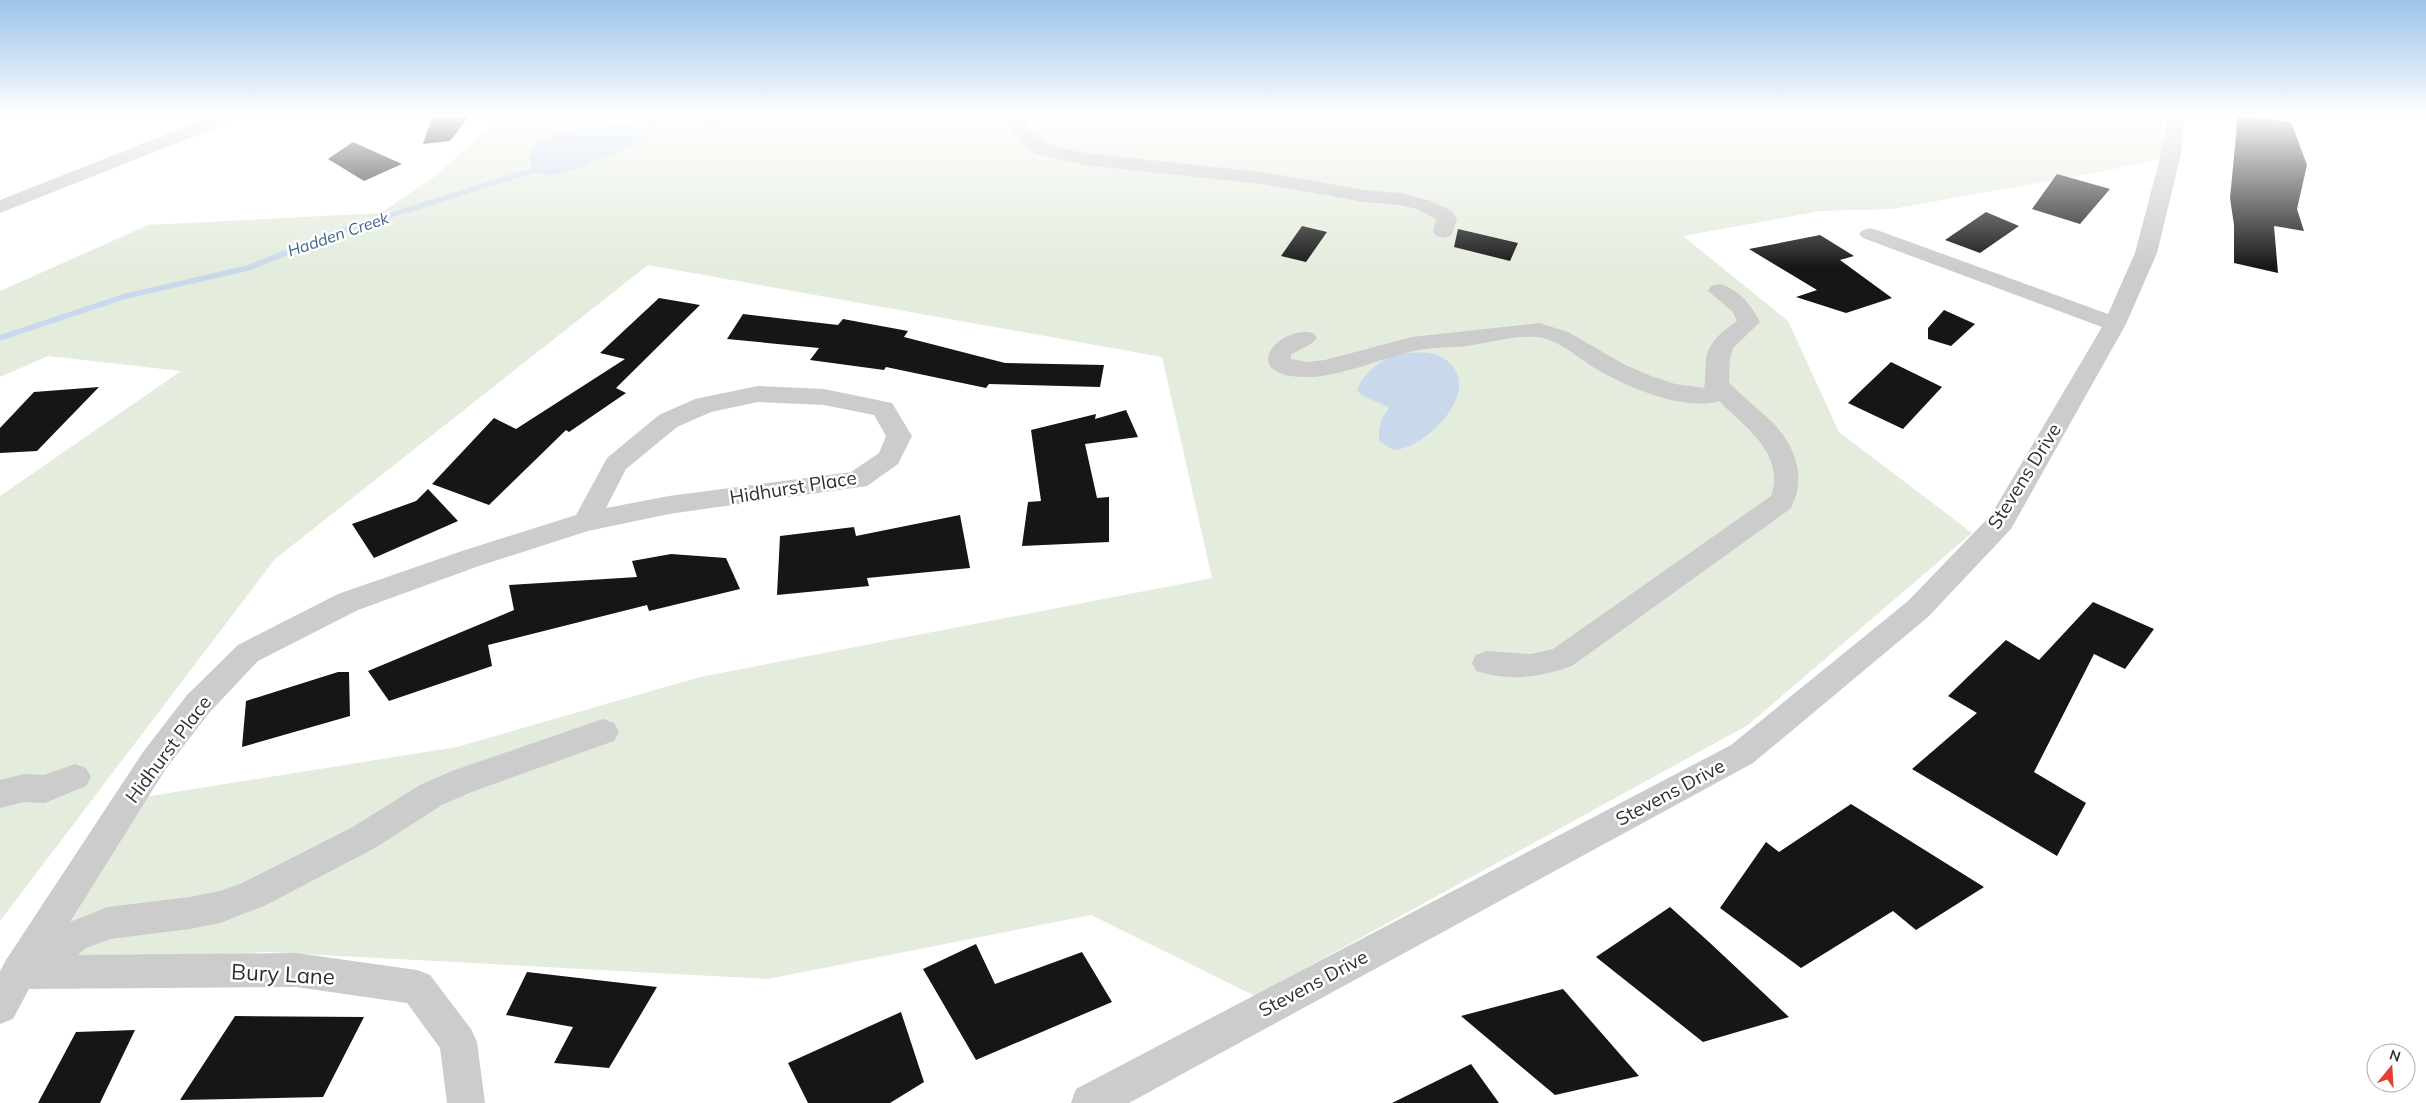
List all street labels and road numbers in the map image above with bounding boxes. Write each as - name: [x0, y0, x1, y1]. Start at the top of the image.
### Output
- street label: Stevens Drive: [1982, 419, 2066, 533]
- street label: Hidhurst Place: [728, 465, 858, 509]
- street label: Hidhurst Place: [120, 691, 216, 807]
- street label: Stevens Drive: [1611, 753, 1729, 831]
- street label: Stevens Drive: [1254, 944, 1372, 1022]
- street label: Bury Lane: [230, 957, 336, 991]

